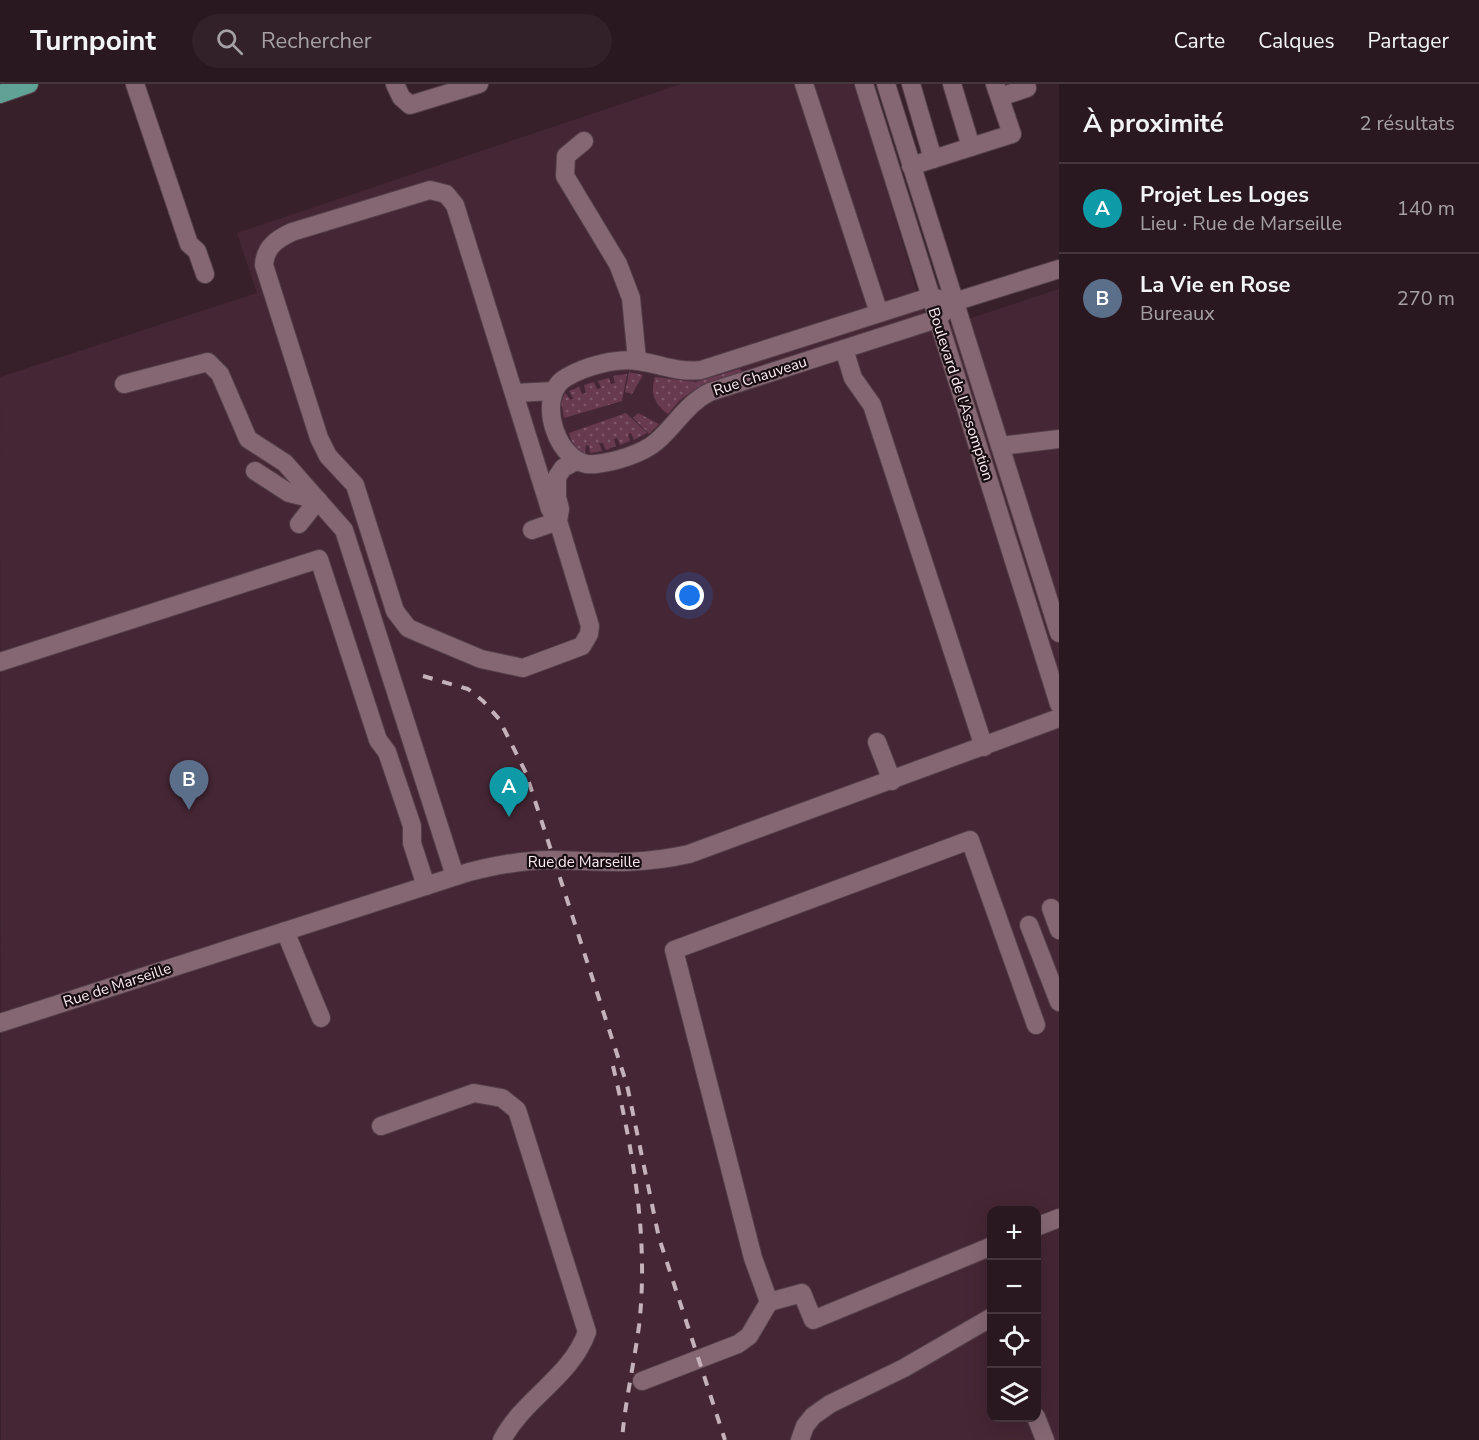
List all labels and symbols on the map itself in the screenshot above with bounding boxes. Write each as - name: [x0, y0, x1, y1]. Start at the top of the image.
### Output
- street label: Boulevard de l'Assomption: [924, 305, 998, 483]
- street label: Rue Chauveau: [711, 351, 809, 401]
- your location: [675, 581, 704, 610]
- pin: B: [170, 760, 208, 810]
- pin: A: [490, 768, 528, 817]
- street label: Rue de Marseille: [528, 852, 640, 872]
- street label: Rue de Marseille: [60, 958, 174, 1012]

